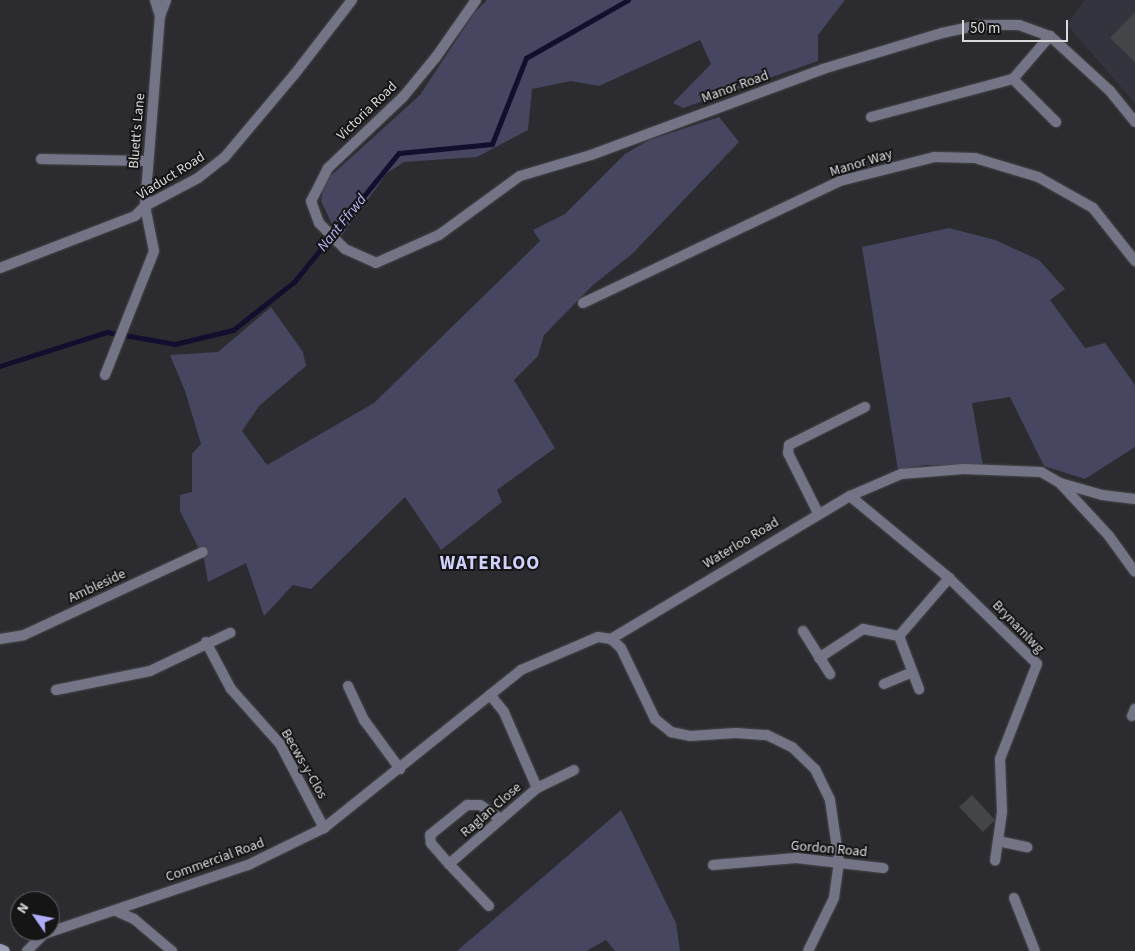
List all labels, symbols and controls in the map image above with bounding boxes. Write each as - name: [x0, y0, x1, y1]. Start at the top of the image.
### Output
- scale bar: [965, 10, 1071, 42]
- text: 50 m: [970, 18, 1000, 39]
- street label: Manor Road: [699, 67, 771, 107]
- street label: Victoria Road: [333, 78, 401, 144]
- street label: Bluett's Lane: [125, 93, 149, 169]
- street label: Manor Way: [828, 146, 894, 180]
- street label: Viaduct Road: [134, 148, 208, 204]
- water label: Nant Ffrwd: [314, 191, 370, 255]
- street label: Waterloo Road: [700, 514, 782, 572]
- district label: WATERLOO: [439, 553, 541, 575]
- street label: Ambleside: [66, 565, 128, 607]
- street label: Brynamlwg: [989, 597, 1047, 657]
- street label: Becws-y-Clos: [277, 726, 331, 802]
- street label: Raglan Close: [457, 779, 525, 841]
- street label: Commercial Road: [163, 834, 267, 886]
- street label: Gordon Road: [790, 837, 868, 861]
- north arrow: [10, 891, 60, 941]
- text: N: [12, 899, 34, 918]

